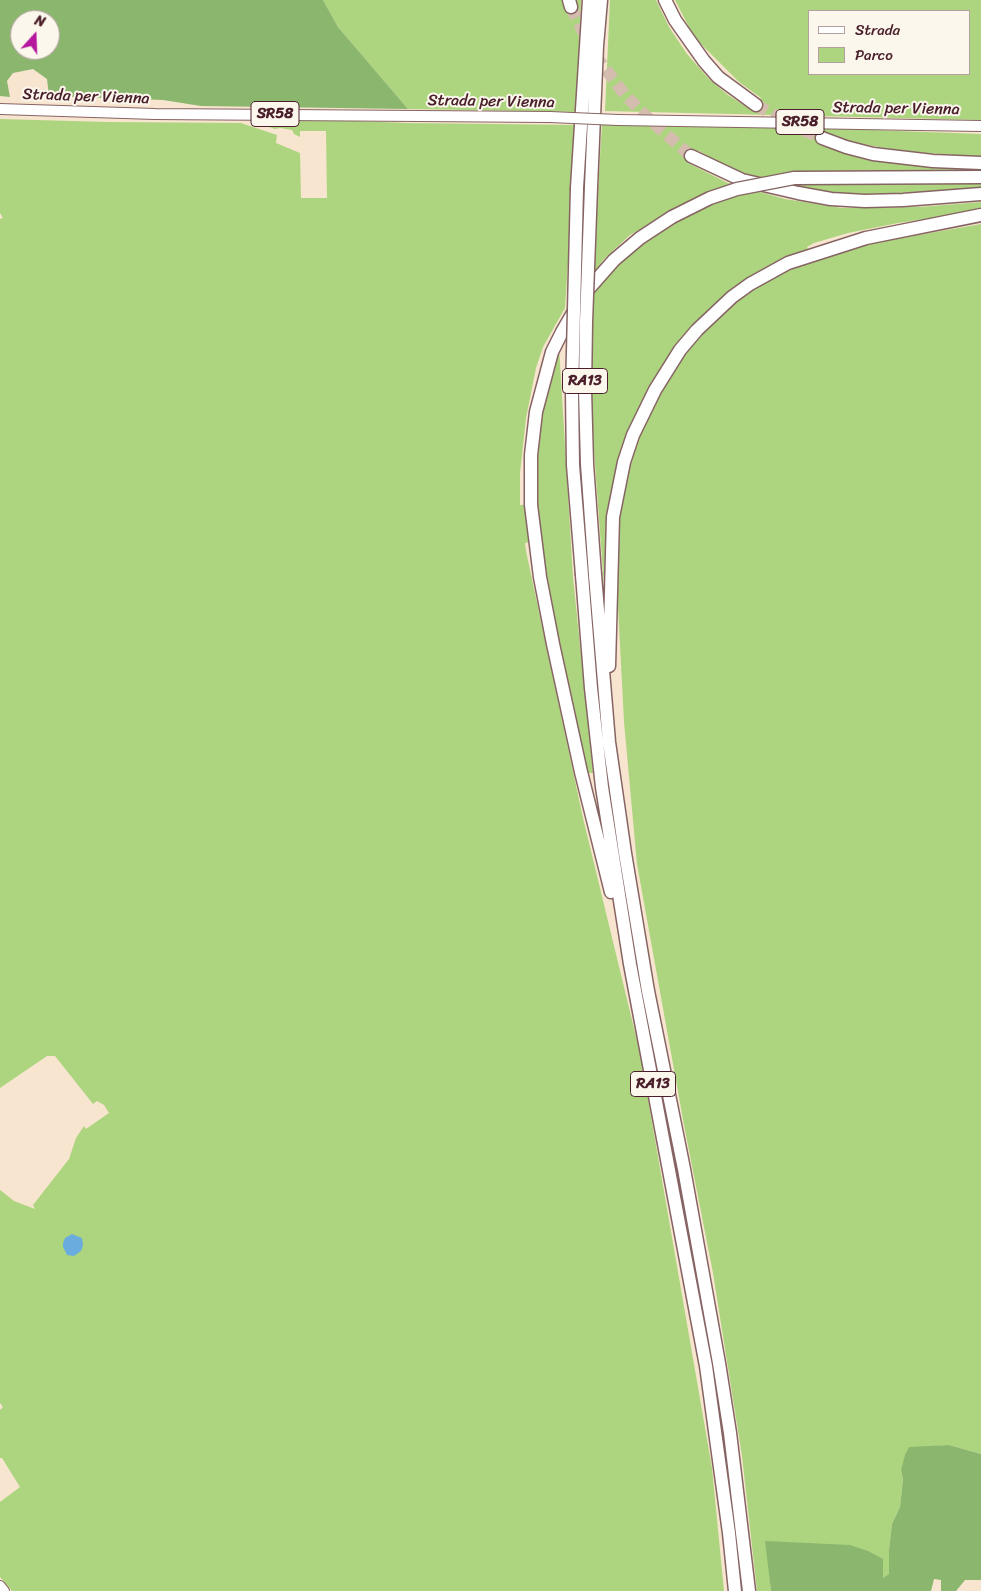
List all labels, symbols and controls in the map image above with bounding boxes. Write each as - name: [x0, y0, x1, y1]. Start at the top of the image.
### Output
- text: N: [31, 8, 49, 35]
- north arrow: [10, 10, 60, 60]
- legend: [808, 10, 971, 75]
- text: Strada: [855, 17, 900, 43]
- text: Parco: [855, 42, 893, 68]
- street label: Strada per Vienna: [22, 85, 150, 109]
- street label: Strada per Vienna: [427, 91, 555, 113]
- street label: Strada per Vienna: [832, 98, 960, 120]
- road number: SR58: [251, 102, 299, 126]
- road number: SR58: [776, 110, 824, 134]
- road number: RA13: [562, 368, 608, 394]
- road number: RA13: [630, 1072, 676, 1096]

